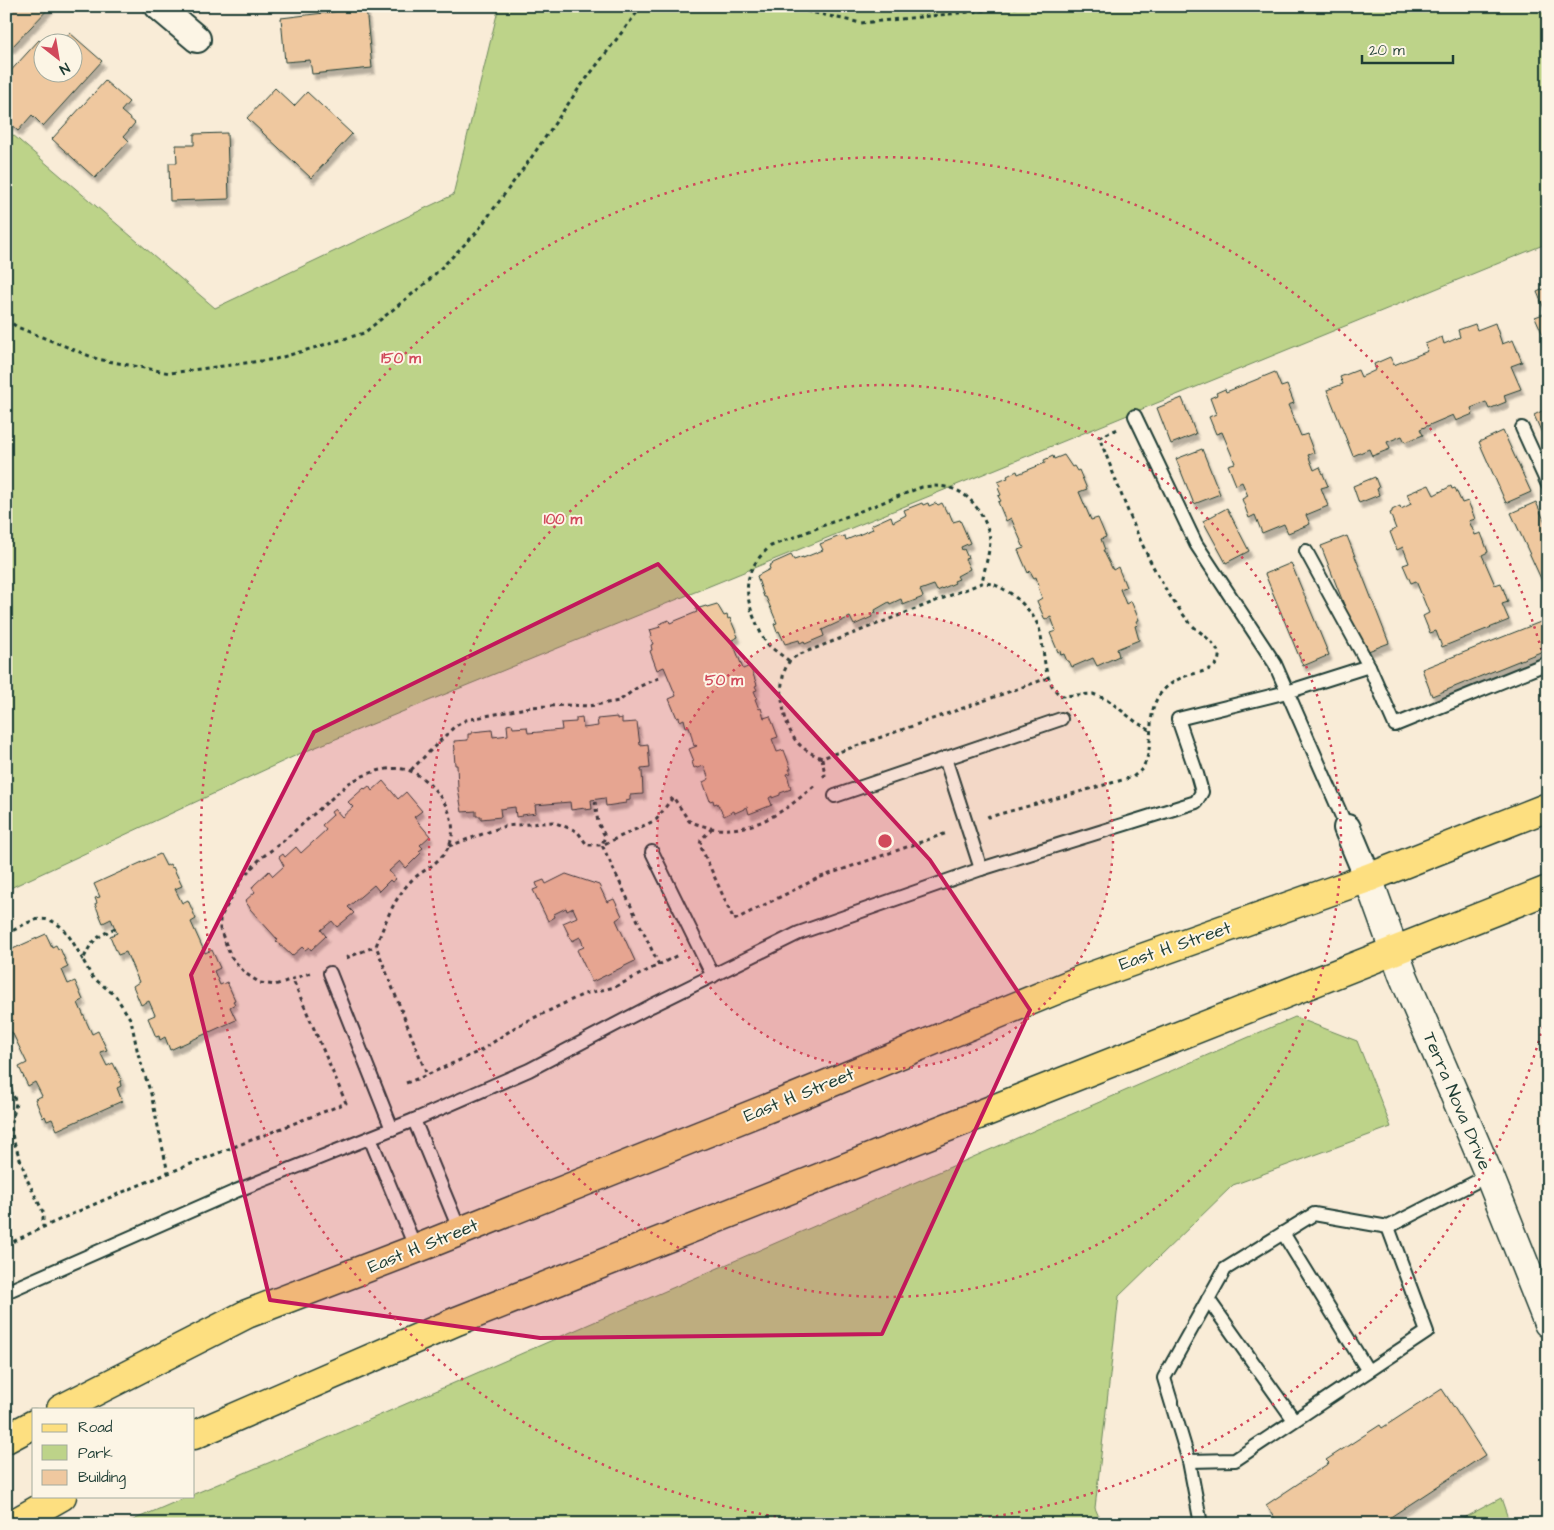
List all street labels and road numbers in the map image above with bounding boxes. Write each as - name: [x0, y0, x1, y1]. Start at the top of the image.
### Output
- street label: East H Street: [1116, 915, 1235, 977]
- street label: Terra Nova Drive: [1417, 1028, 1497, 1174]
- street label: East H Street: [740, 1061, 859, 1128]
- street label: East H Street: [364, 1212, 483, 1279]

